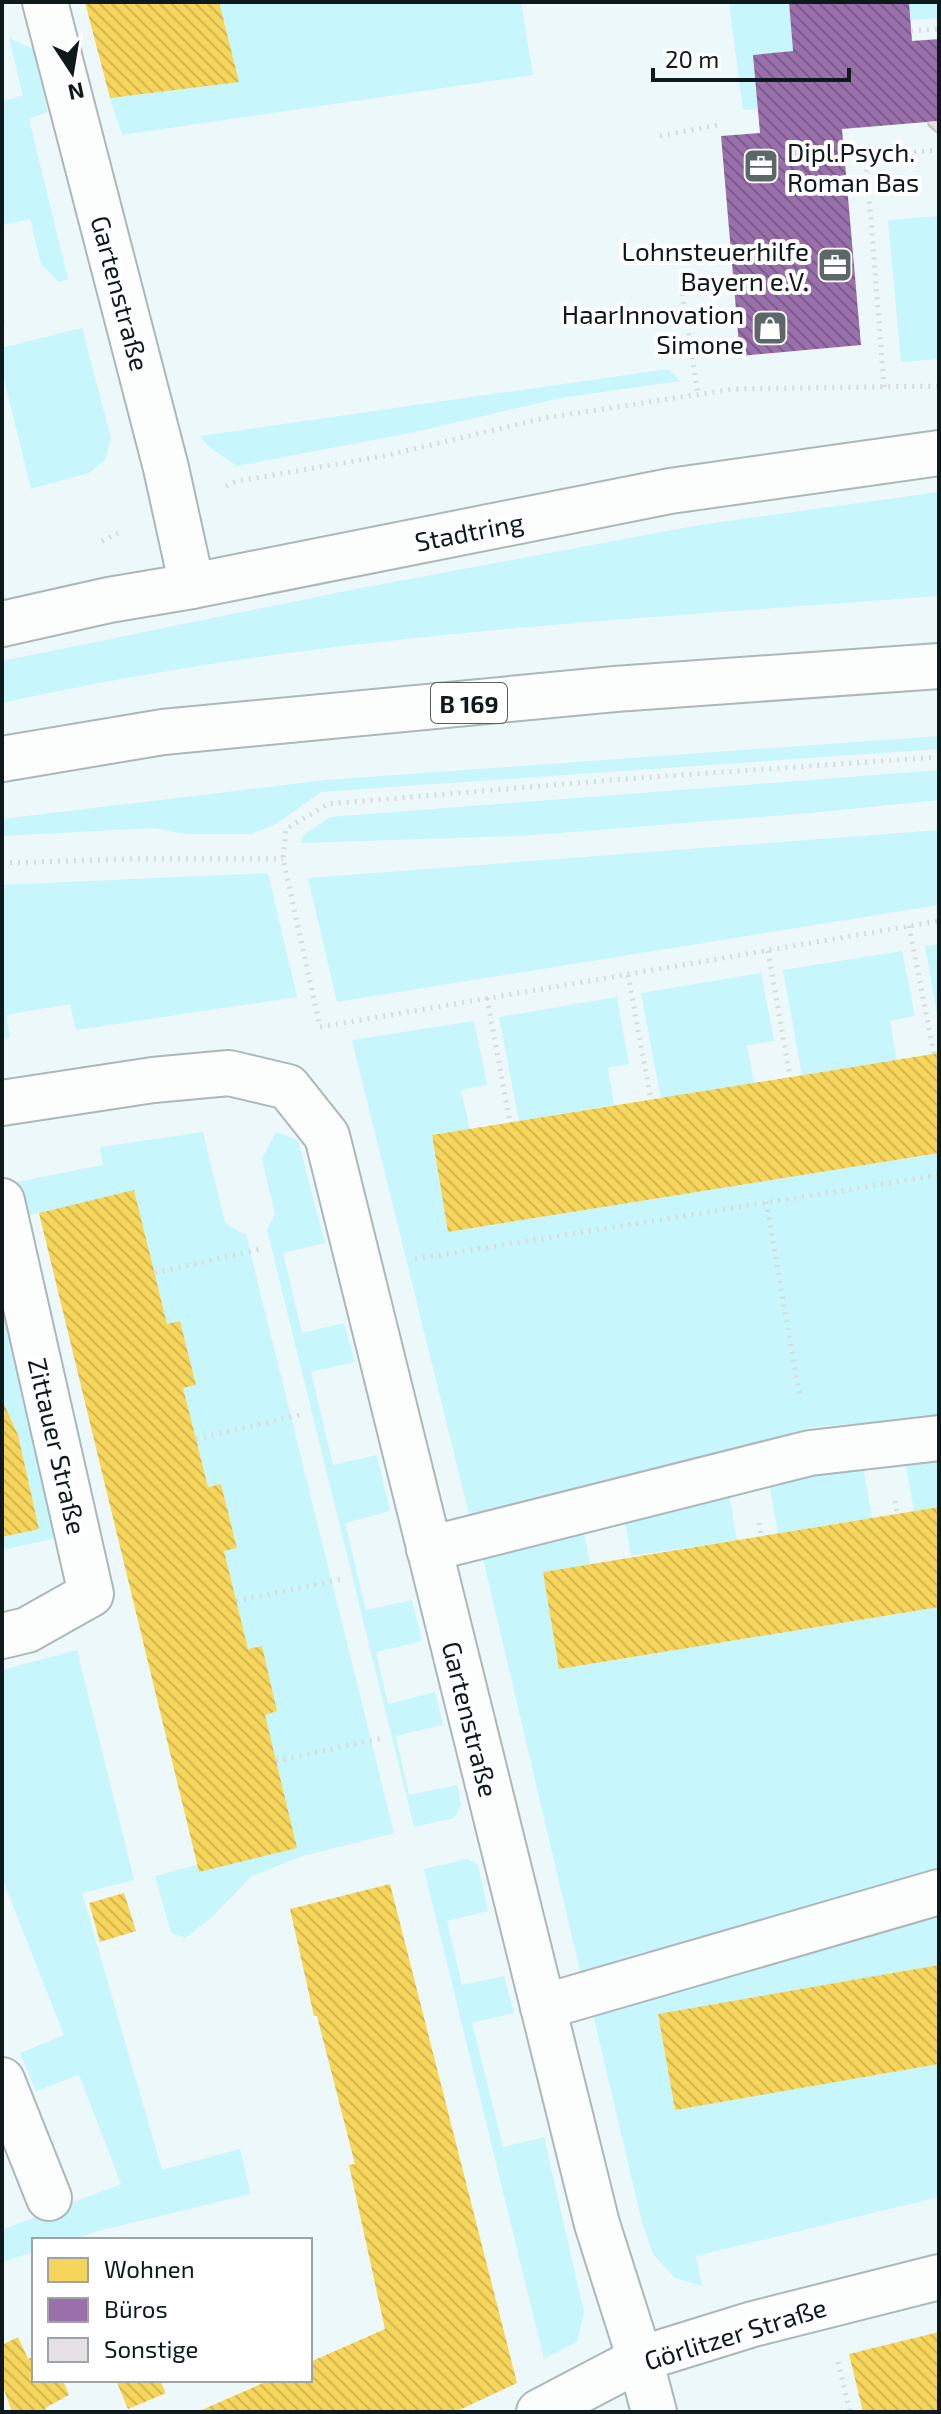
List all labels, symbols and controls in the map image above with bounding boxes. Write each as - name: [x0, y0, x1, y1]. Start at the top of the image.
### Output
- north arrow: [32, 32, 112, 112]
- scale bar: [653, 32, 849, 82]
- text: 20 m: [665, 44, 719, 73]
- text: N: [66, 78, 87, 107]
- place label: Dipl.Psych. Roman Bas: [787, 136, 919, 197]
- office icon: Dipl.Psych. Roman Bas: [742, 147, 780, 185]
- street label: Gartenstraße: [85, 212, 157, 374]
- place label: Lohnsteuerhilfe Bayern e.V.: [622, 235, 809, 296]
- office icon: Lohnsteuerhilfe Bayern e.V.: [816, 246, 854, 284]
- place label: HaarInnovation Simone: [562, 298, 744, 359]
- shop icon: HaarInnovation Simone: [751, 309, 789, 347]
- street label: Stadtring: [412, 505, 526, 557]
- road number: B 169: [431, 683, 507, 723]
- street label: Zittauer Straße: [23, 1355, 93, 1537]
- street label: Gartenstraße: [437, 1638, 505, 1800]
- legend: [32, 2238, 312, 2382]
- text: Wohnen: [104, 2254, 195, 2283]
- street label: Görlitzer Straße: [640, 2291, 830, 2375]
- text: Büros: [104, 2294, 168, 2323]
- text: Sonstige: [104, 2334, 199, 2363]

